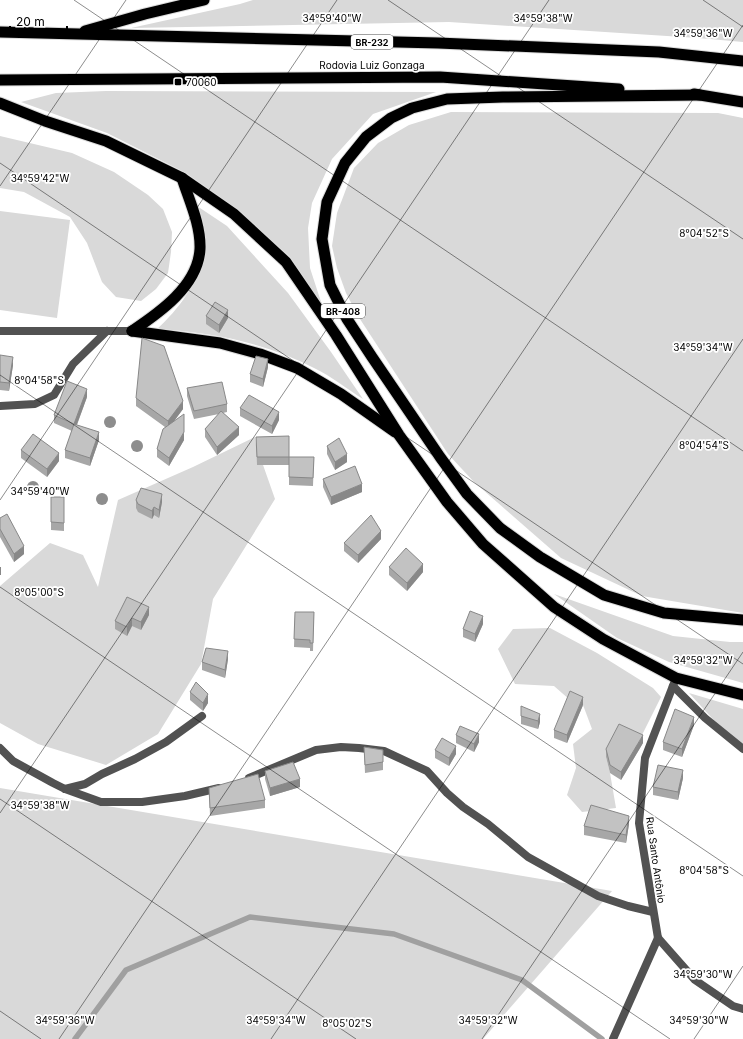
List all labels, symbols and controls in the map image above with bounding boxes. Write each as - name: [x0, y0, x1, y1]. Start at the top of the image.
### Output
- scale bar: [10, 8, 67, 34]
- text: 34°59'40"W: [303, 12, 362, 24]
- text: 34°59'38"W: [513, 12, 573, 24]
- text: 20 m: [16, 14, 45, 29]
- text: 34°59'36"W: [673, 27, 733, 39]
- road number: BR-232: [351, 35, 393, 49]
- street label: Rodovia Luiz Gonzaga: [319, 59, 425, 71]
- place label: 70060: [186, 76, 217, 88]
- marker: 70060: [173, 77, 183, 87]
- text: 34°59'42"W: [11, 172, 70, 184]
- text: 8°04'52"S: [679, 227, 729, 239]
- road number: BR-408: [321, 304, 365, 318]
- text: 34°59'34"W: [673, 341, 733, 353]
- text: 8°04'58"S: [14, 374, 64, 386]
- text: 8°04'54"S: [679, 439, 729, 451]
- text: 34°59'40"W: [11, 485, 70, 497]
- text: 8°05'00"S: [14, 586, 64, 598]
- text: 34°59'32"W: [673, 654, 733, 666]
- text: 34°59'38"W: [10, 799, 70, 811]
- street label: Rua Santo Antônio: [644, 816, 668, 904]
- text: 8°04'58"S: [679, 864, 729, 876]
- text: 34°59'30"W: [673, 968, 733, 980]
- text: 34°59'36"W: [35, 1014, 95, 1026]
- text: 34°59'34"W: [246, 1014, 306, 1026]
- text: 34°59'32"W: [458, 1014, 518, 1026]
- text: 34°59'30"W: [669, 1014, 729, 1026]
- text: 8°05'02"S: [322, 1017, 372, 1029]

